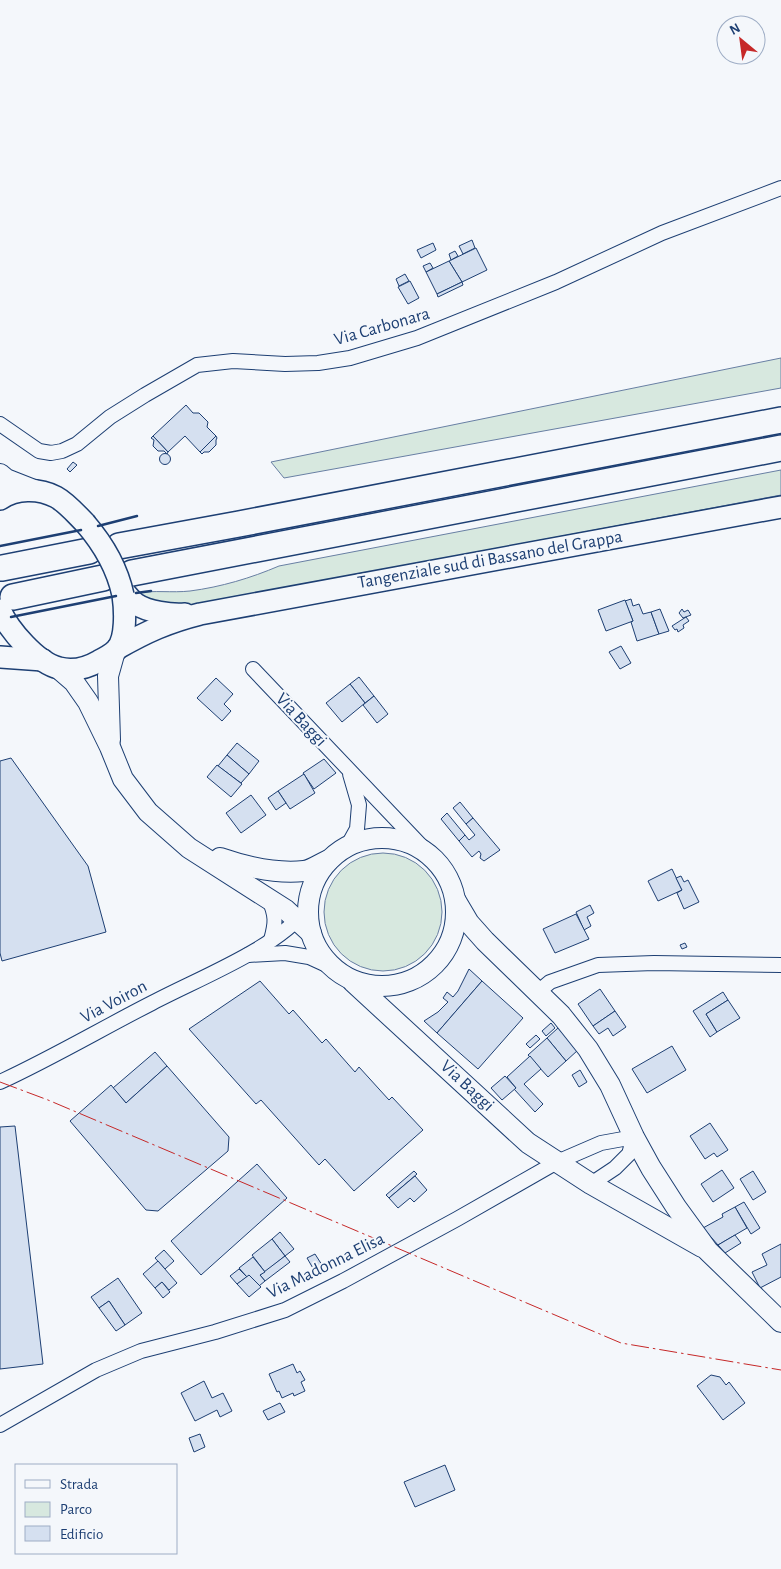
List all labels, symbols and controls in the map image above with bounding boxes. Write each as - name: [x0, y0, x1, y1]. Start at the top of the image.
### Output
- north arrow: [716, 15, 766, 65]
- text: N: [728, 21, 743, 38]
- street label: Via Carbonara: [332, 305, 432, 349]
- street label: Tangenziale sud di Bassano del Grappa: [356, 528, 624, 592]
- street label: Via Baggi: [272, 690, 330, 750]
- street label: Via Voiron: [78, 977, 150, 1027]
- street label: Via Baggi: [437, 1057, 497, 1115]
- street label: Via Madonna Elisa: [264, 1230, 388, 1302]
- legend: [15, 1464, 178, 1554]
- text: Strada: [60, 1477, 98, 1492]
- text: Parco: [60, 1502, 92, 1517]
- text: Edificio: [60, 1527, 103, 1542]

